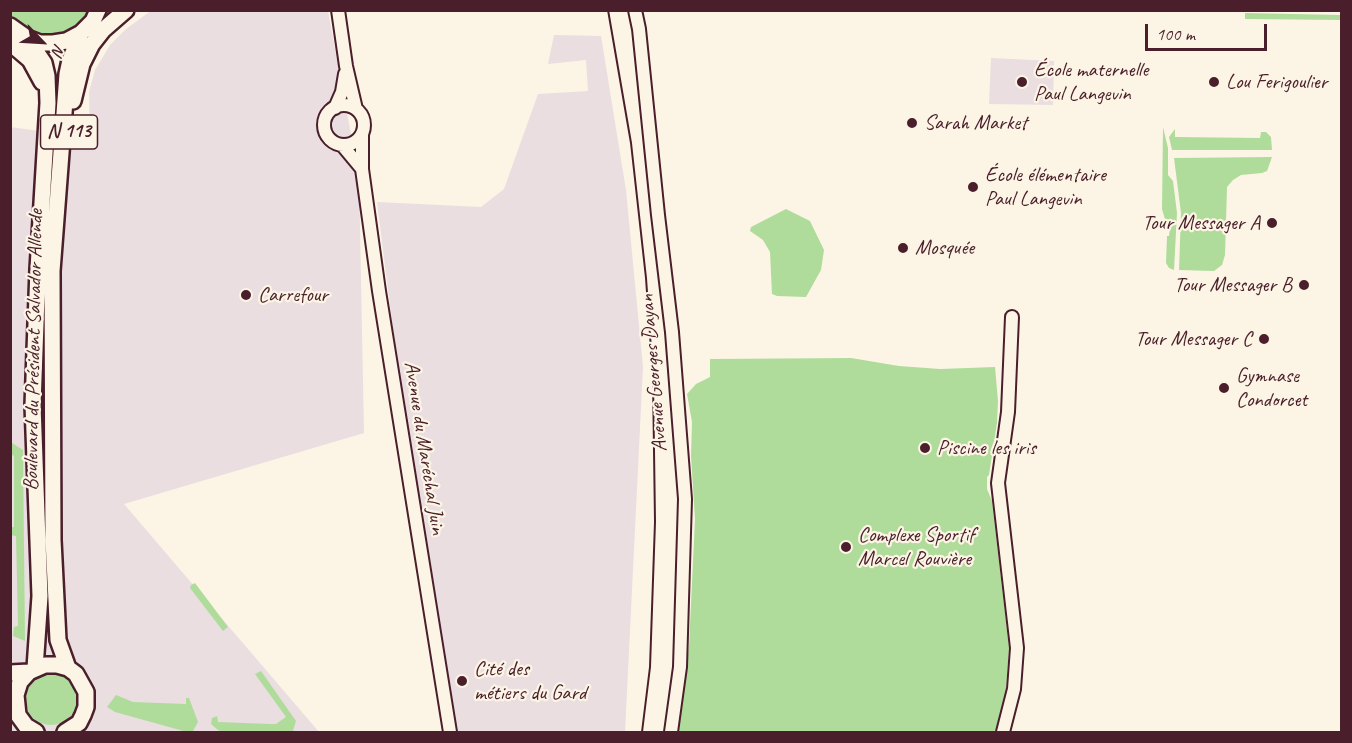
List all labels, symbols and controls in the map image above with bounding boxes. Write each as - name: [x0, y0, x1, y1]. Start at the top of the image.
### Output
- north arrow: [12, 12, 72, 72]
- scale bar: [1148, 12, 1270, 50]
- text: 100 m: [1156, 23, 1195, 45]
- text: N: [47, 41, 69, 58]
- place label: École maternelle Paul Langevin: [1034, 57, 1148, 107]
- place label: Lou Ferigoulier: [1226, 69, 1327, 95]
- marker: École maternelle Paul Langevin: [1015, 75, 1029, 89]
- marker: Lou Ferigoulier: [1207, 75, 1221, 89]
- place label: Sarah Market: [924, 110, 1027, 136]
- road number: N 113: [40, 115, 98, 149]
- marker: Sarah Market: [905, 116, 919, 130]
- place label: École élémentaire Paul Langevin: [985, 162, 1106, 212]
- marker: École élémentaire Paul Langevin: [966, 180, 980, 194]
- street label: Boulevard du Président Salvador Allende: [19, 209, 49, 491]
- place label: Tour Messager A: [1142, 210, 1260, 236]
- marker: Tour Messager A: [1265, 216, 1279, 230]
- place label: Mosquée: [915, 235, 974, 261]
- marker: Mosquée: [896, 241, 910, 255]
- place label: Tour Messager B: [1174, 272, 1292, 298]
- marker: Tour Messager B: [1297, 278, 1311, 292]
- place label: Carrefour: [258, 282, 328, 308]
- marker: Carrefour: [239, 288, 253, 302]
- street label: Avenue Georges Dayan: [635, 293, 673, 453]
- place label: Tour Messager C: [1135, 326, 1252, 352]
- marker: Tour Messager C: [1257, 332, 1271, 346]
- street label: Avenue du Maréchal Juin: [398, 360, 450, 536]
- place label: Gymnase Condorcet: [1236, 363, 1307, 413]
- marker: Gymnase Condorcet: [1217, 381, 1231, 395]
- place label: Piscine les iris: [937, 435, 1036, 461]
- marker: Piscine les iris: [918, 441, 932, 455]
- place label: Complexe Sportif Marcel Rouvière: [858, 522, 975, 572]
- marker: Complexe Sportif Marcel Rouvière: [839, 540, 853, 554]
- place label: Cité des métiers du Gard: [474, 656, 586, 706]
- marker: Cité des métiers du Gard: [455, 674, 469, 688]

